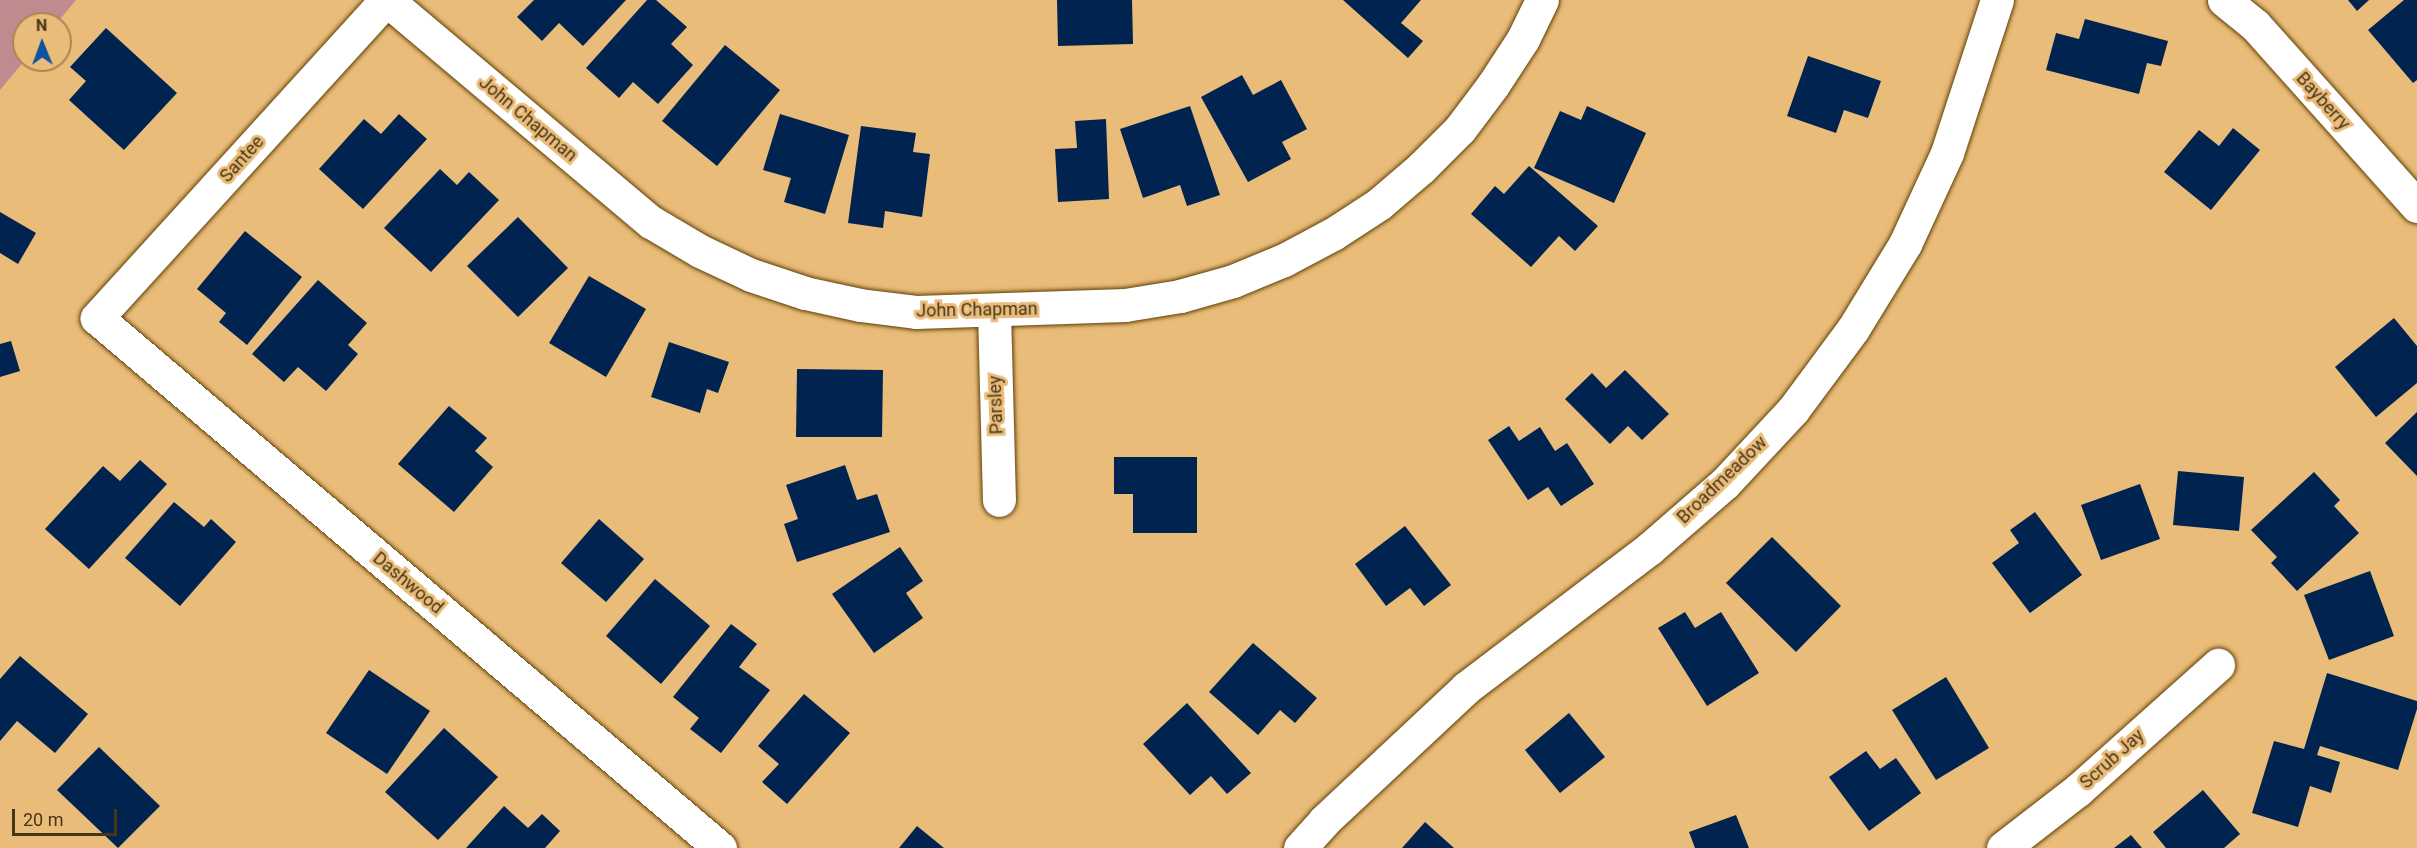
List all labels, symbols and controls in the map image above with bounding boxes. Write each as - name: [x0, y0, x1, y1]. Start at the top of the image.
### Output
- north arrow: [12, 12, 72, 72]
- text: N: [36, 16, 48, 35]
- street label: Bayberry: [2292, 68, 2354, 134]
- street label: John Chapman: [474, 72, 582, 166]
- street label: Santee: [215, 131, 269, 187]
- street label: John Chapman: [916, 298, 1038, 322]
- street label: Parsley: [984, 375, 1008, 435]
- street label: Broadmeadow: [1673, 432, 1771, 528]
- street label: Dashwood: [368, 547, 448, 619]
- street label: Scrub Jay: [2075, 725, 2149, 793]
- scale bar: [15, 797, 120, 835]
- text: 20 m: [23, 809, 63, 830]

